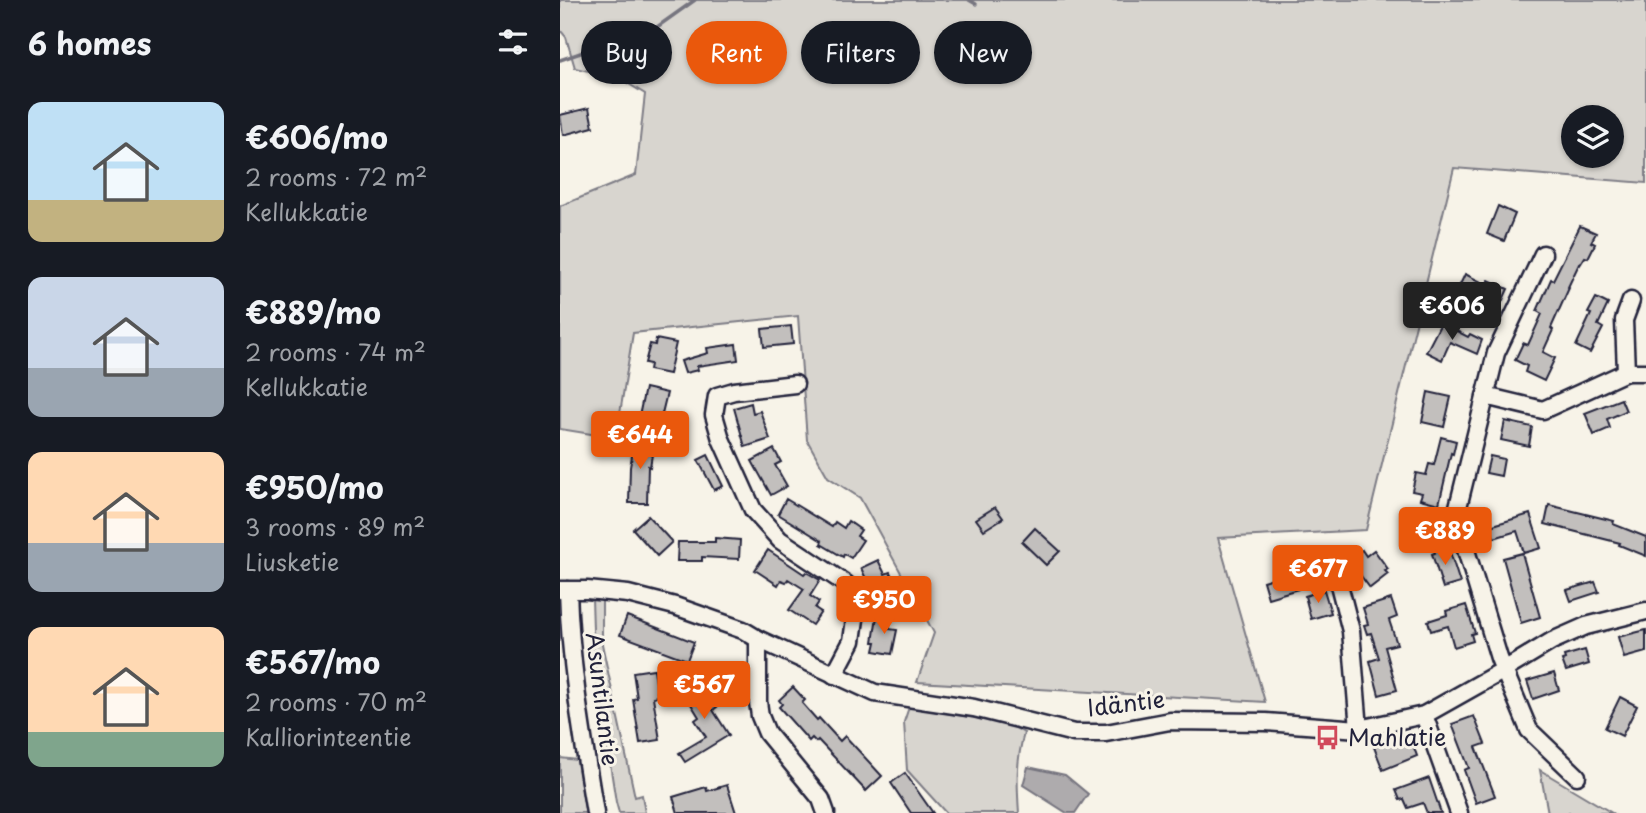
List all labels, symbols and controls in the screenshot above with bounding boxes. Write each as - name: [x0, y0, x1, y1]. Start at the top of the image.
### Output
- text: 6 homes: [28, 20, 151, 65]
- chip: Buy: [581, 21, 672, 84]
- chip: Rent: [686, 21, 787, 84]
- chip: Filters: [801, 21, 920, 84]
- chip: New: [934, 21, 1032, 84]
- icon: filters: [494, 23, 532, 61]
- map controls: [1561, 105, 1624, 168]
- button: layers: [1561, 105, 1624, 168]
- text: €606/mo: [245, 114, 388, 159]
- icon: home: [84, 130, 168, 214]
- text: 2 rooms · 72 m²: [245, 159, 427, 194]
- text: Kellukkatie: [245, 194, 368, 229]
- pin: €606: [1411, 282, 1493, 342]
- text: €606: [1419, 287, 1485, 322]
- text: €889/mo: [245, 289, 381, 334]
- icon: home: [84, 305, 168, 389]
- text: 2 rooms · 74 m²: [245, 334, 426, 369]
- text: Kellukkatie: [245, 369, 368, 404]
- pin: €644: [599, 412, 681, 471]
- text: €644: [607, 416, 673, 451]
- text: €950/mo: [245, 464, 384, 509]
- icon: home: [84, 480, 168, 564]
- pin: €889: [1404, 508, 1486, 567]
- text: 3 rooms · 89 m²: [245, 509, 425, 544]
- text: €889: [1415, 512, 1475, 547]
- text: Liusketie: [245, 544, 339, 579]
- pin: €677: [1277, 546, 1359, 605]
- text: €677: [1288, 550, 1348, 585]
- pin: €950: [843, 576, 925, 636]
- text: €950: [852, 581, 916, 616]
- street label: Asuntilantie: [578, 630, 629, 768]
- text: €567/mo: [245, 639, 380, 684]
- icon: home: [84, 655, 168, 739]
- pin: €567: [663, 662, 745, 721]
- text: €567: [673, 666, 735, 701]
- street label: Idäntie: [1085, 680, 1167, 725]
- text: 2 rooms · 70 m²: [245, 684, 427, 719]
- text: Kalliorinteentie: [245, 719, 412, 754]
- place label: Mahlatie: [1348, 719, 1446, 754]
- bus stop icon: Mahlatie: [1314, 724, 1342, 752]

